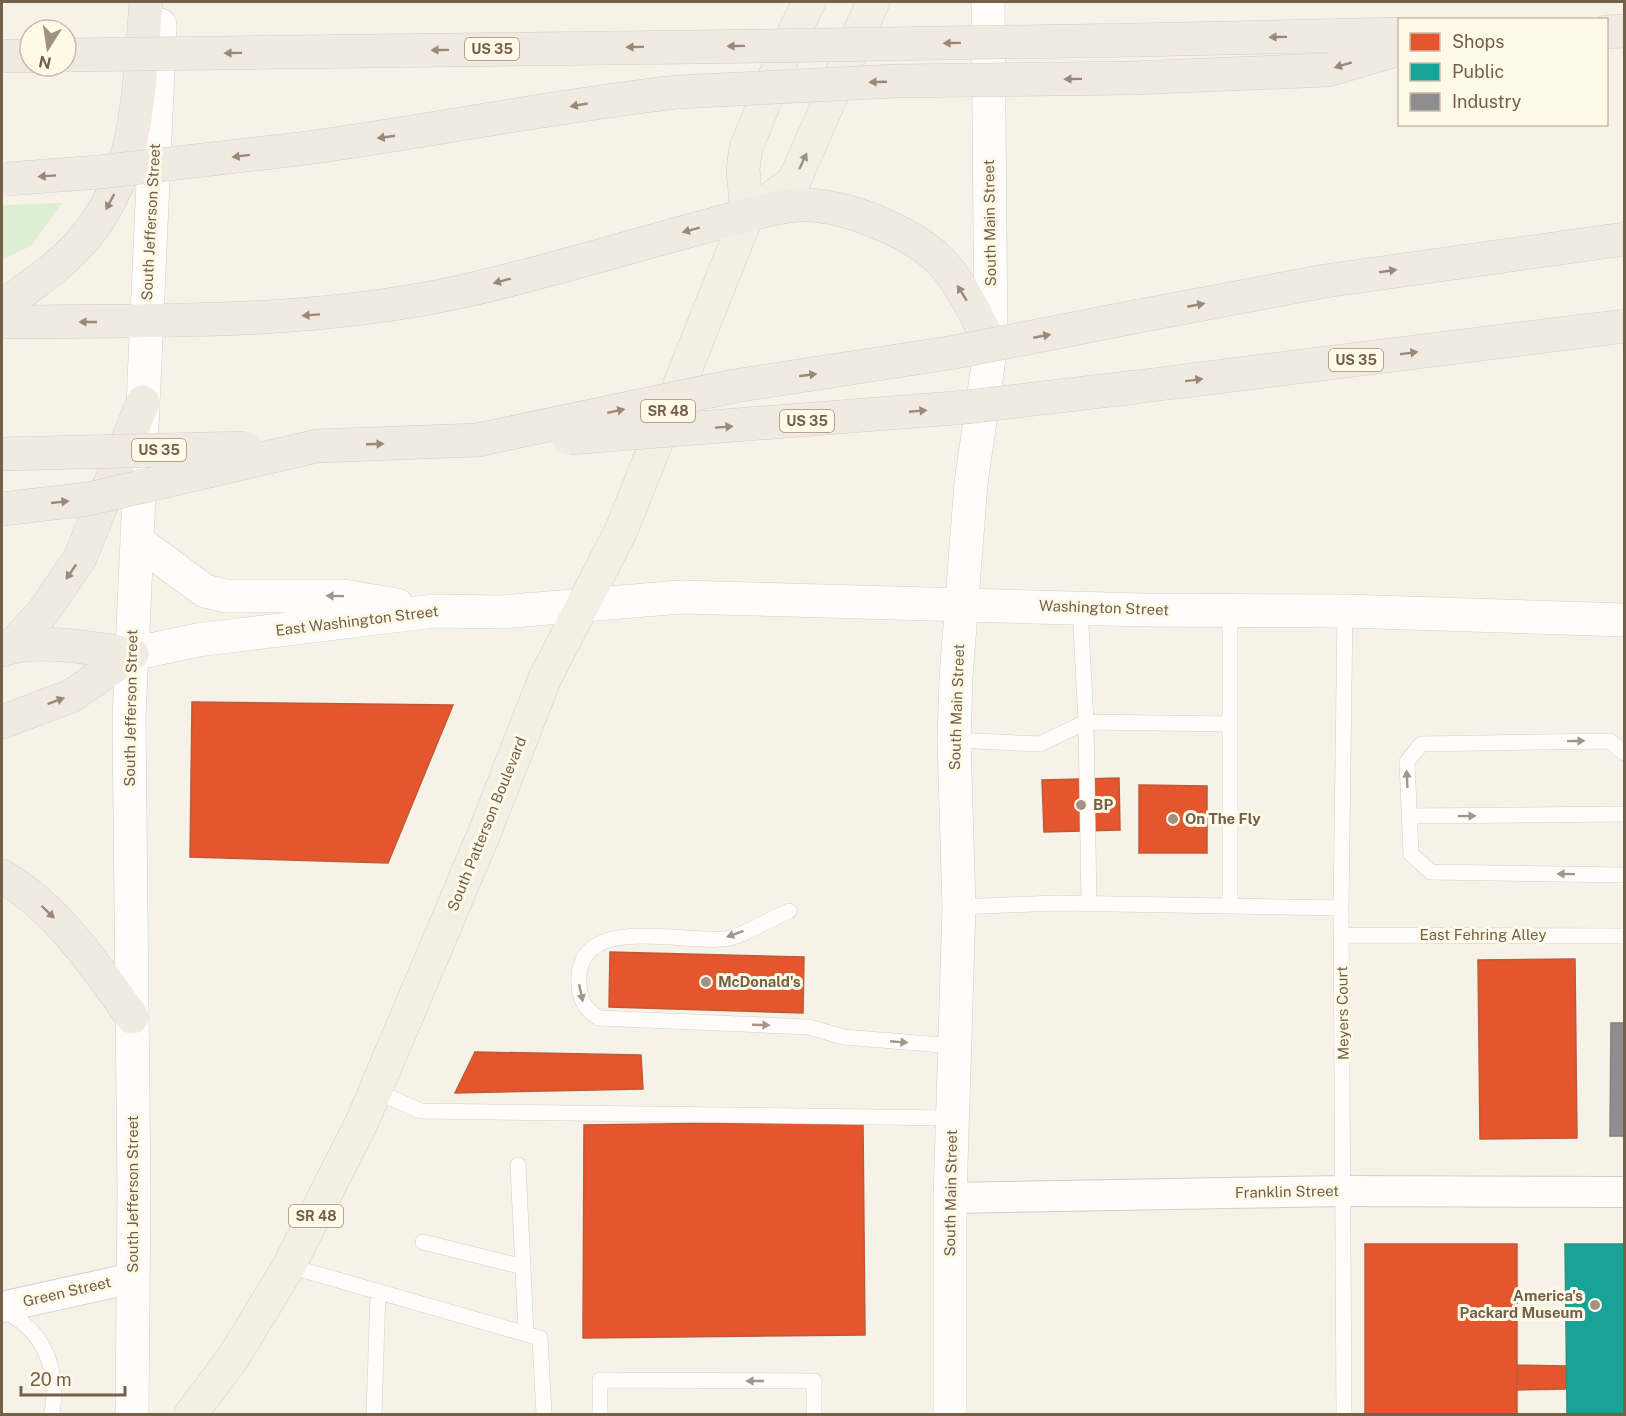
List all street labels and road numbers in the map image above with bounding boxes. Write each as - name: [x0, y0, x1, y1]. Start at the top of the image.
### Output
- road number: US 35: [465, 38, 519, 60]
- street label: South Jefferson Street: [138, 143, 163, 301]
- street label: South Main Street: [980, 159, 999, 287]
- road number: US 35: [1329, 349, 1383, 371]
- road number: SR 48: [641, 400, 695, 422]
- road number: US 35: [780, 410, 834, 432]
- road number: US 35: [132, 439, 186, 461]
- street label: Washington Street: [1039, 597, 1170, 618]
- street label: East Washington Street: [274, 602, 440, 639]
- street label: South Jefferson Street: [121, 629, 140, 787]
- street label: South Main Street: [946, 643, 967, 771]
- street label: South Patterson Boulevard: [444, 734, 529, 913]
- street label: East Fehring Alley: [1419, 926, 1547, 943]
- street label: Meyers Court: [1333, 966, 1352, 1060]
- street label: South Jefferson Street: [124, 1115, 141, 1273]
- street label: South Main Street: [941, 1129, 960, 1257]
- street label: Franklin Street: [1235, 1182, 1339, 1201]
- road number: SR 48: [289, 1205, 343, 1227]
- street label: Green Street: [21, 1273, 113, 1310]

